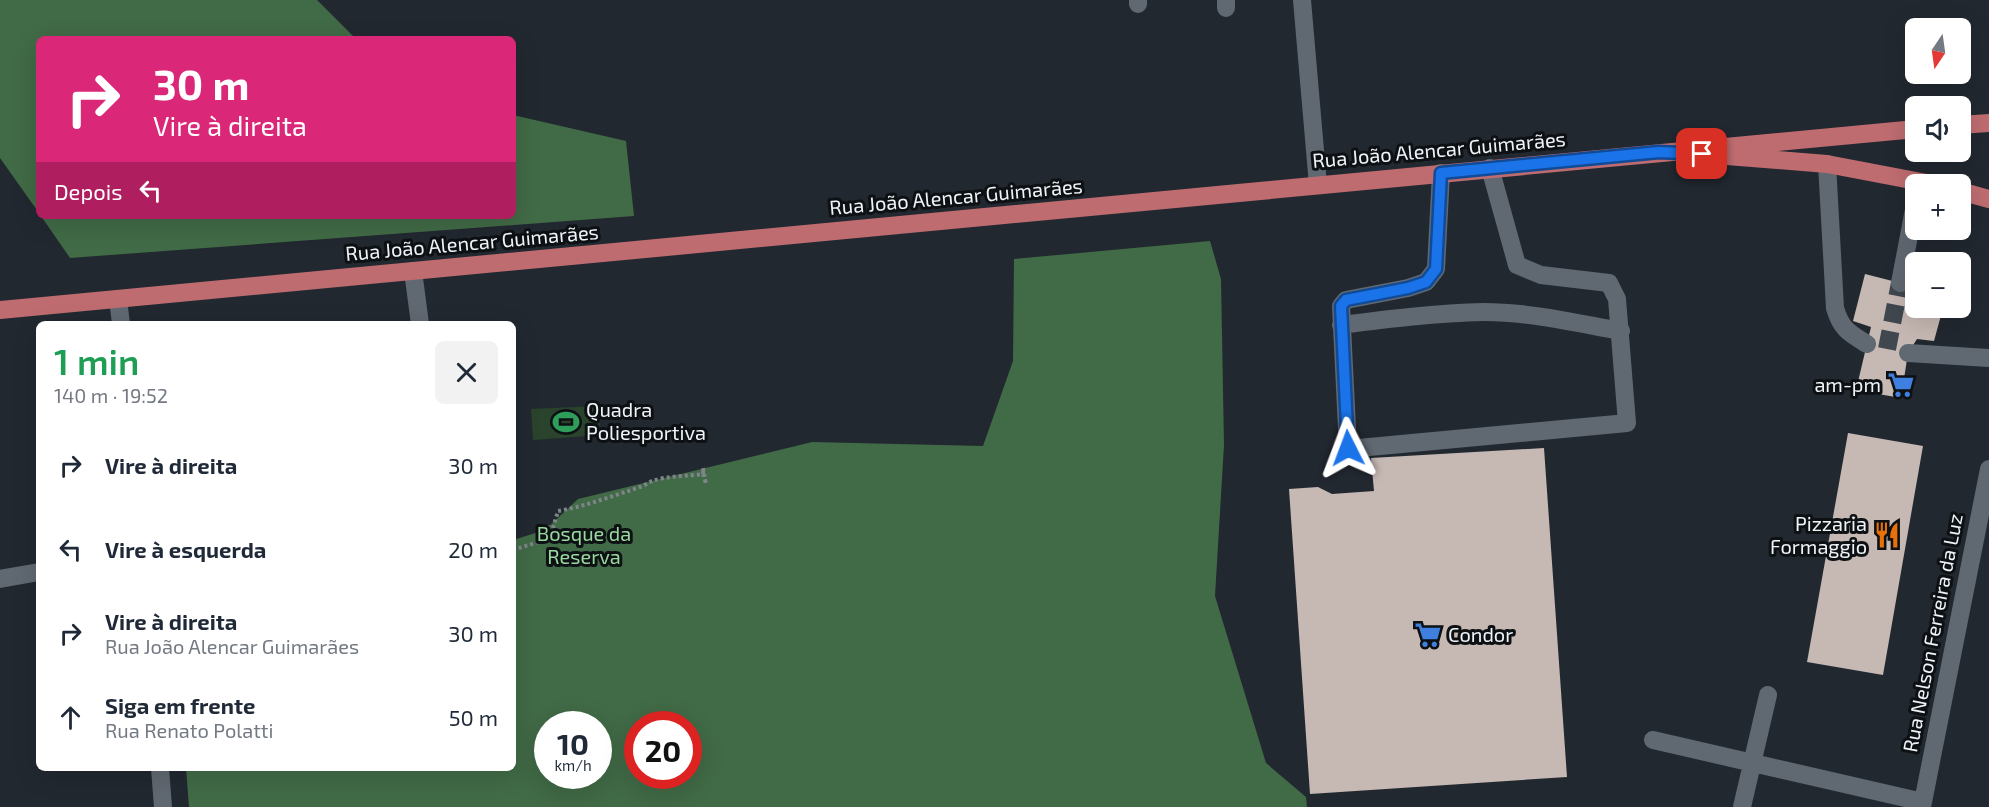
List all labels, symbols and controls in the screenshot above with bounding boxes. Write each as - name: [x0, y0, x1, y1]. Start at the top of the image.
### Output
- north arrow: [1905, 18, 1971, 84]
- map controls: [1905, 18, 1971, 318]
- text: 30 m: [153, 58, 249, 108]
- icon: right: [54, 60, 132, 138]
- button: sound: [1905, 96, 1971, 162]
- text: Vire à direita: [153, 109, 307, 141]
- street label: Rua João Alencar Guimarães: [1311, 126, 1567, 172]
- pin: [1676, 128, 1727, 179]
- icon: arrive: [1685, 137, 1718, 170]
- street label: Rua João Alencar Guimarães: [828, 173, 1084, 219]
- icon: left: [134, 174, 167, 207]
- button: +: [1905, 174, 1971, 240]
- text: Depois: [54, 178, 122, 204]
- street label: Rua João Alencar Guimarães: [344, 219, 600, 265]
- button: −: [1905, 252, 1971, 318]
- text: 1 min: [54, 339, 139, 382]
- button: close: [435, 341, 498, 404]
- supermarket icon: am-pm: [1886, 370, 1916, 400]
- place label: am-pm: [1814, 372, 1881, 396]
- text: 140 m · 19:52: [54, 383, 168, 407]
- place label: Quadra Poliesportiva: [586, 397, 706, 444]
- sports icon: Quadra Poliesportiva: [551, 407, 581, 437]
- position arrow: [1316, 416, 1380, 480]
- icon: right: [54, 449, 87, 482]
- text: Vire à direita: [105, 452, 237, 478]
- text: 30 m: [448, 452, 498, 478]
- place label: Pizzaria Formaggio: [1770, 511, 1867, 558]
- street label: Rua Nelson Ferreira da Luz: [1897, 511, 1967, 754]
- restaurant icon: Pizzaria Formaggio: [1872, 520, 1902, 550]
- park label: Bosque da Reserva: [537, 521, 631, 568]
- icon: left: [54, 533, 87, 566]
- text: Vire à esquerda: [105, 536, 266, 562]
- text: 20 m: [448, 536, 498, 562]
- text: Vire à direita: [105, 608, 237, 634]
- icon: right: [54, 617, 87, 650]
- text: 30 m: [448, 620, 498, 646]
- supermarket icon: Condor: [1413, 620, 1443, 650]
- place label: Condor: [1448, 622, 1513, 646]
- text: Rua João Alencar Guimarães: [105, 634, 359, 658]
- text: Siga em frente: [105, 692, 255, 718]
- icon: ahead: [54, 701, 87, 734]
- text: 50 m: [449, 704, 498, 730]
- speed limit sign: 20: [624, 711, 702, 789]
- text: Rua Renato Polatti: [105, 718, 273, 742]
- text: 10: [557, 725, 589, 761]
- text: km/h: [554, 756, 592, 774]

